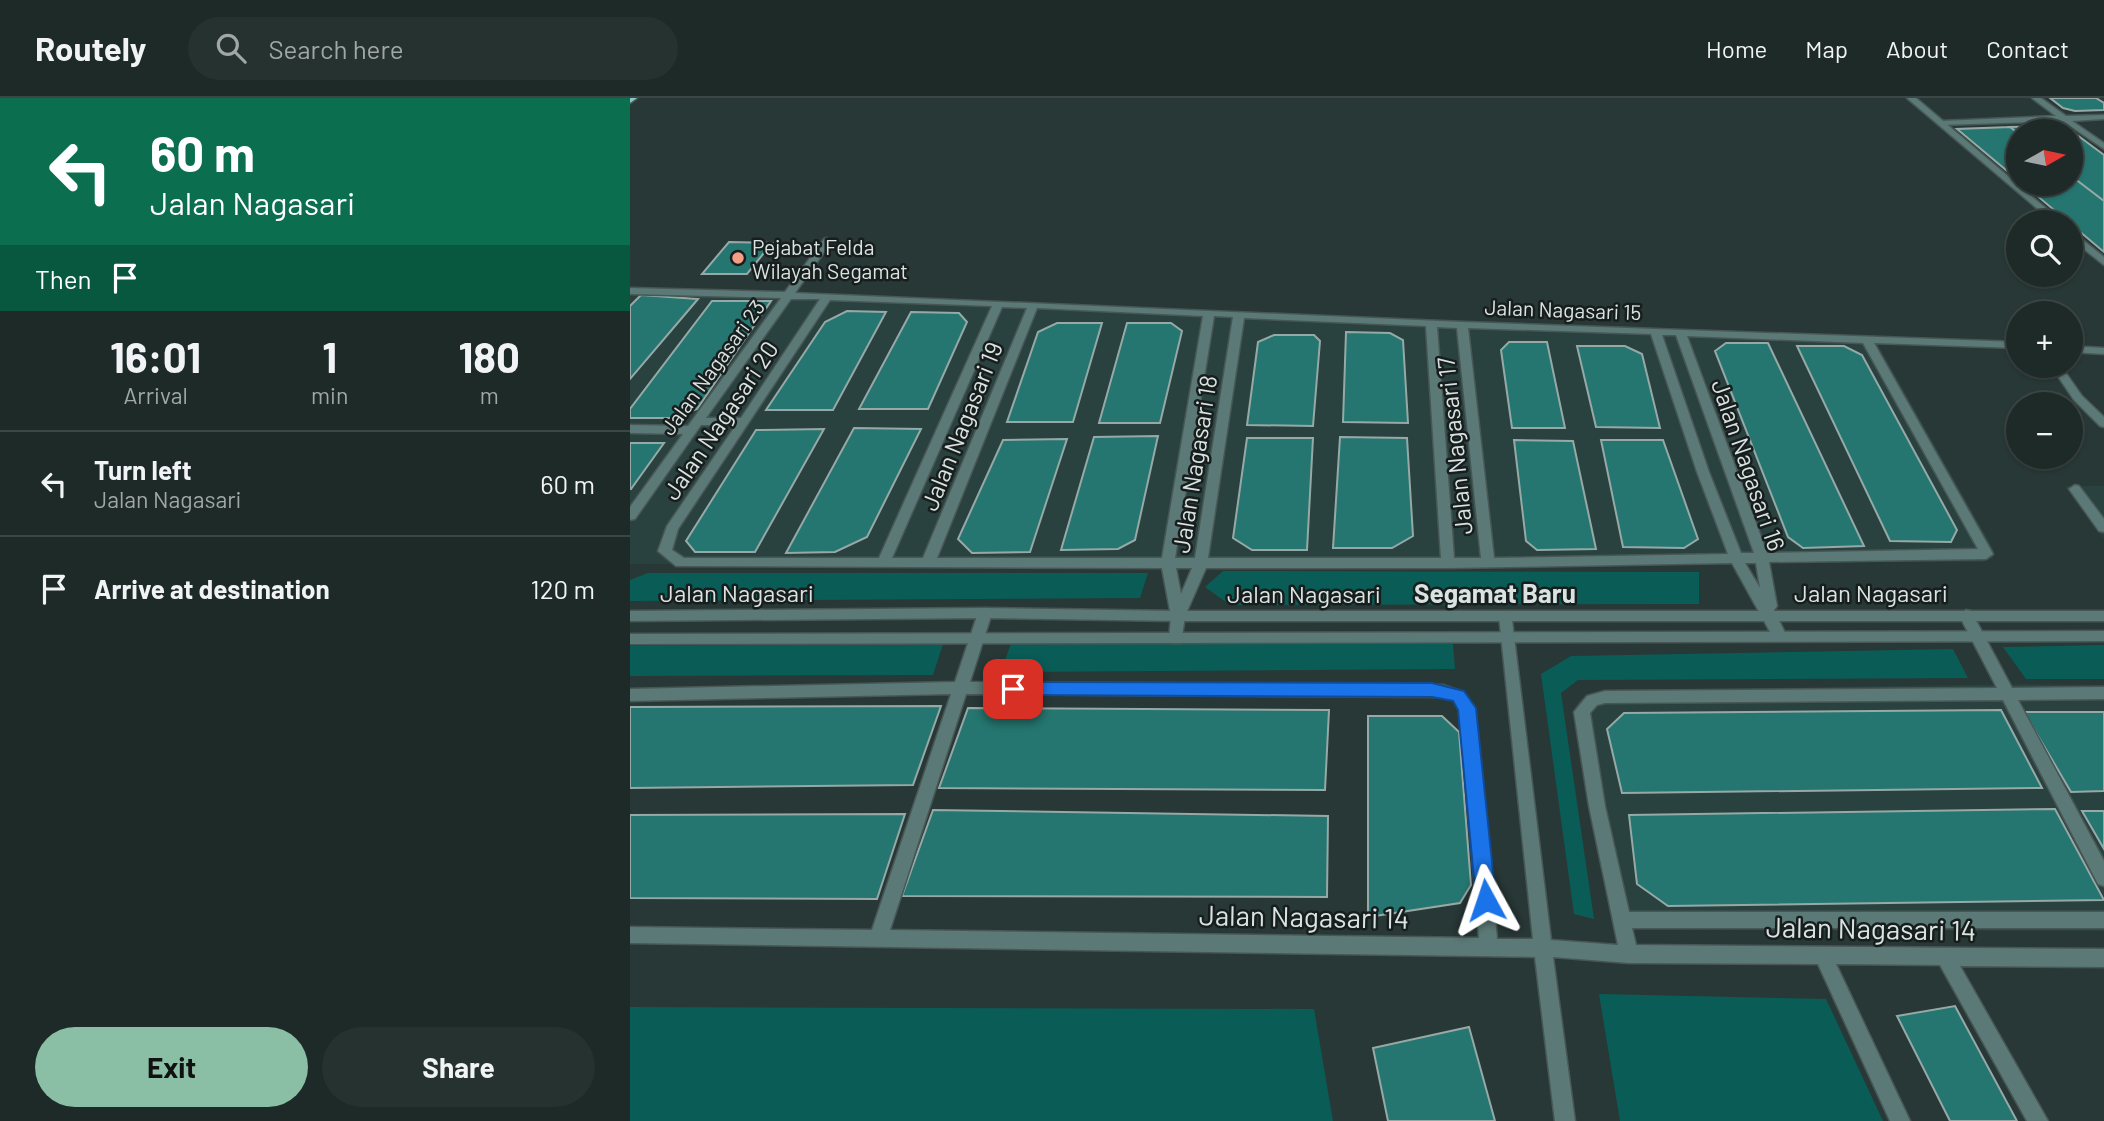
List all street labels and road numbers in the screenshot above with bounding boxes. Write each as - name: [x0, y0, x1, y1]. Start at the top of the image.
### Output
- street label: Jalan Nagasari 15: [1484, 294, 1642, 324]
- street label: Jalan Nagasari 23: [655, 295, 769, 439]
- street label: Jalan Nagasari 20: [656, 335, 784, 505]
- street label: Jalan Nagasari 19: [914, 337, 1008, 515]
- street label: Jalan Nagasari 17: [1430, 356, 1478, 536]
- street label: Jalan Nagasari 18: [1166, 373, 1222, 555]
- street label: Jalan Nagasari 16: [1706, 375, 1792, 555]
- street label: Jalan Nagasari: [660, 578, 814, 607]
- street label: Jalan Nagasari: [1794, 578, 1948, 607]
- street label: Jalan Nagasari: [1227, 579, 1381, 608]
- street label: Jalan Nagasari 14: [1199, 897, 1409, 935]
- street label: Jalan Nagasari 14: [1766, 909, 1976, 947]

